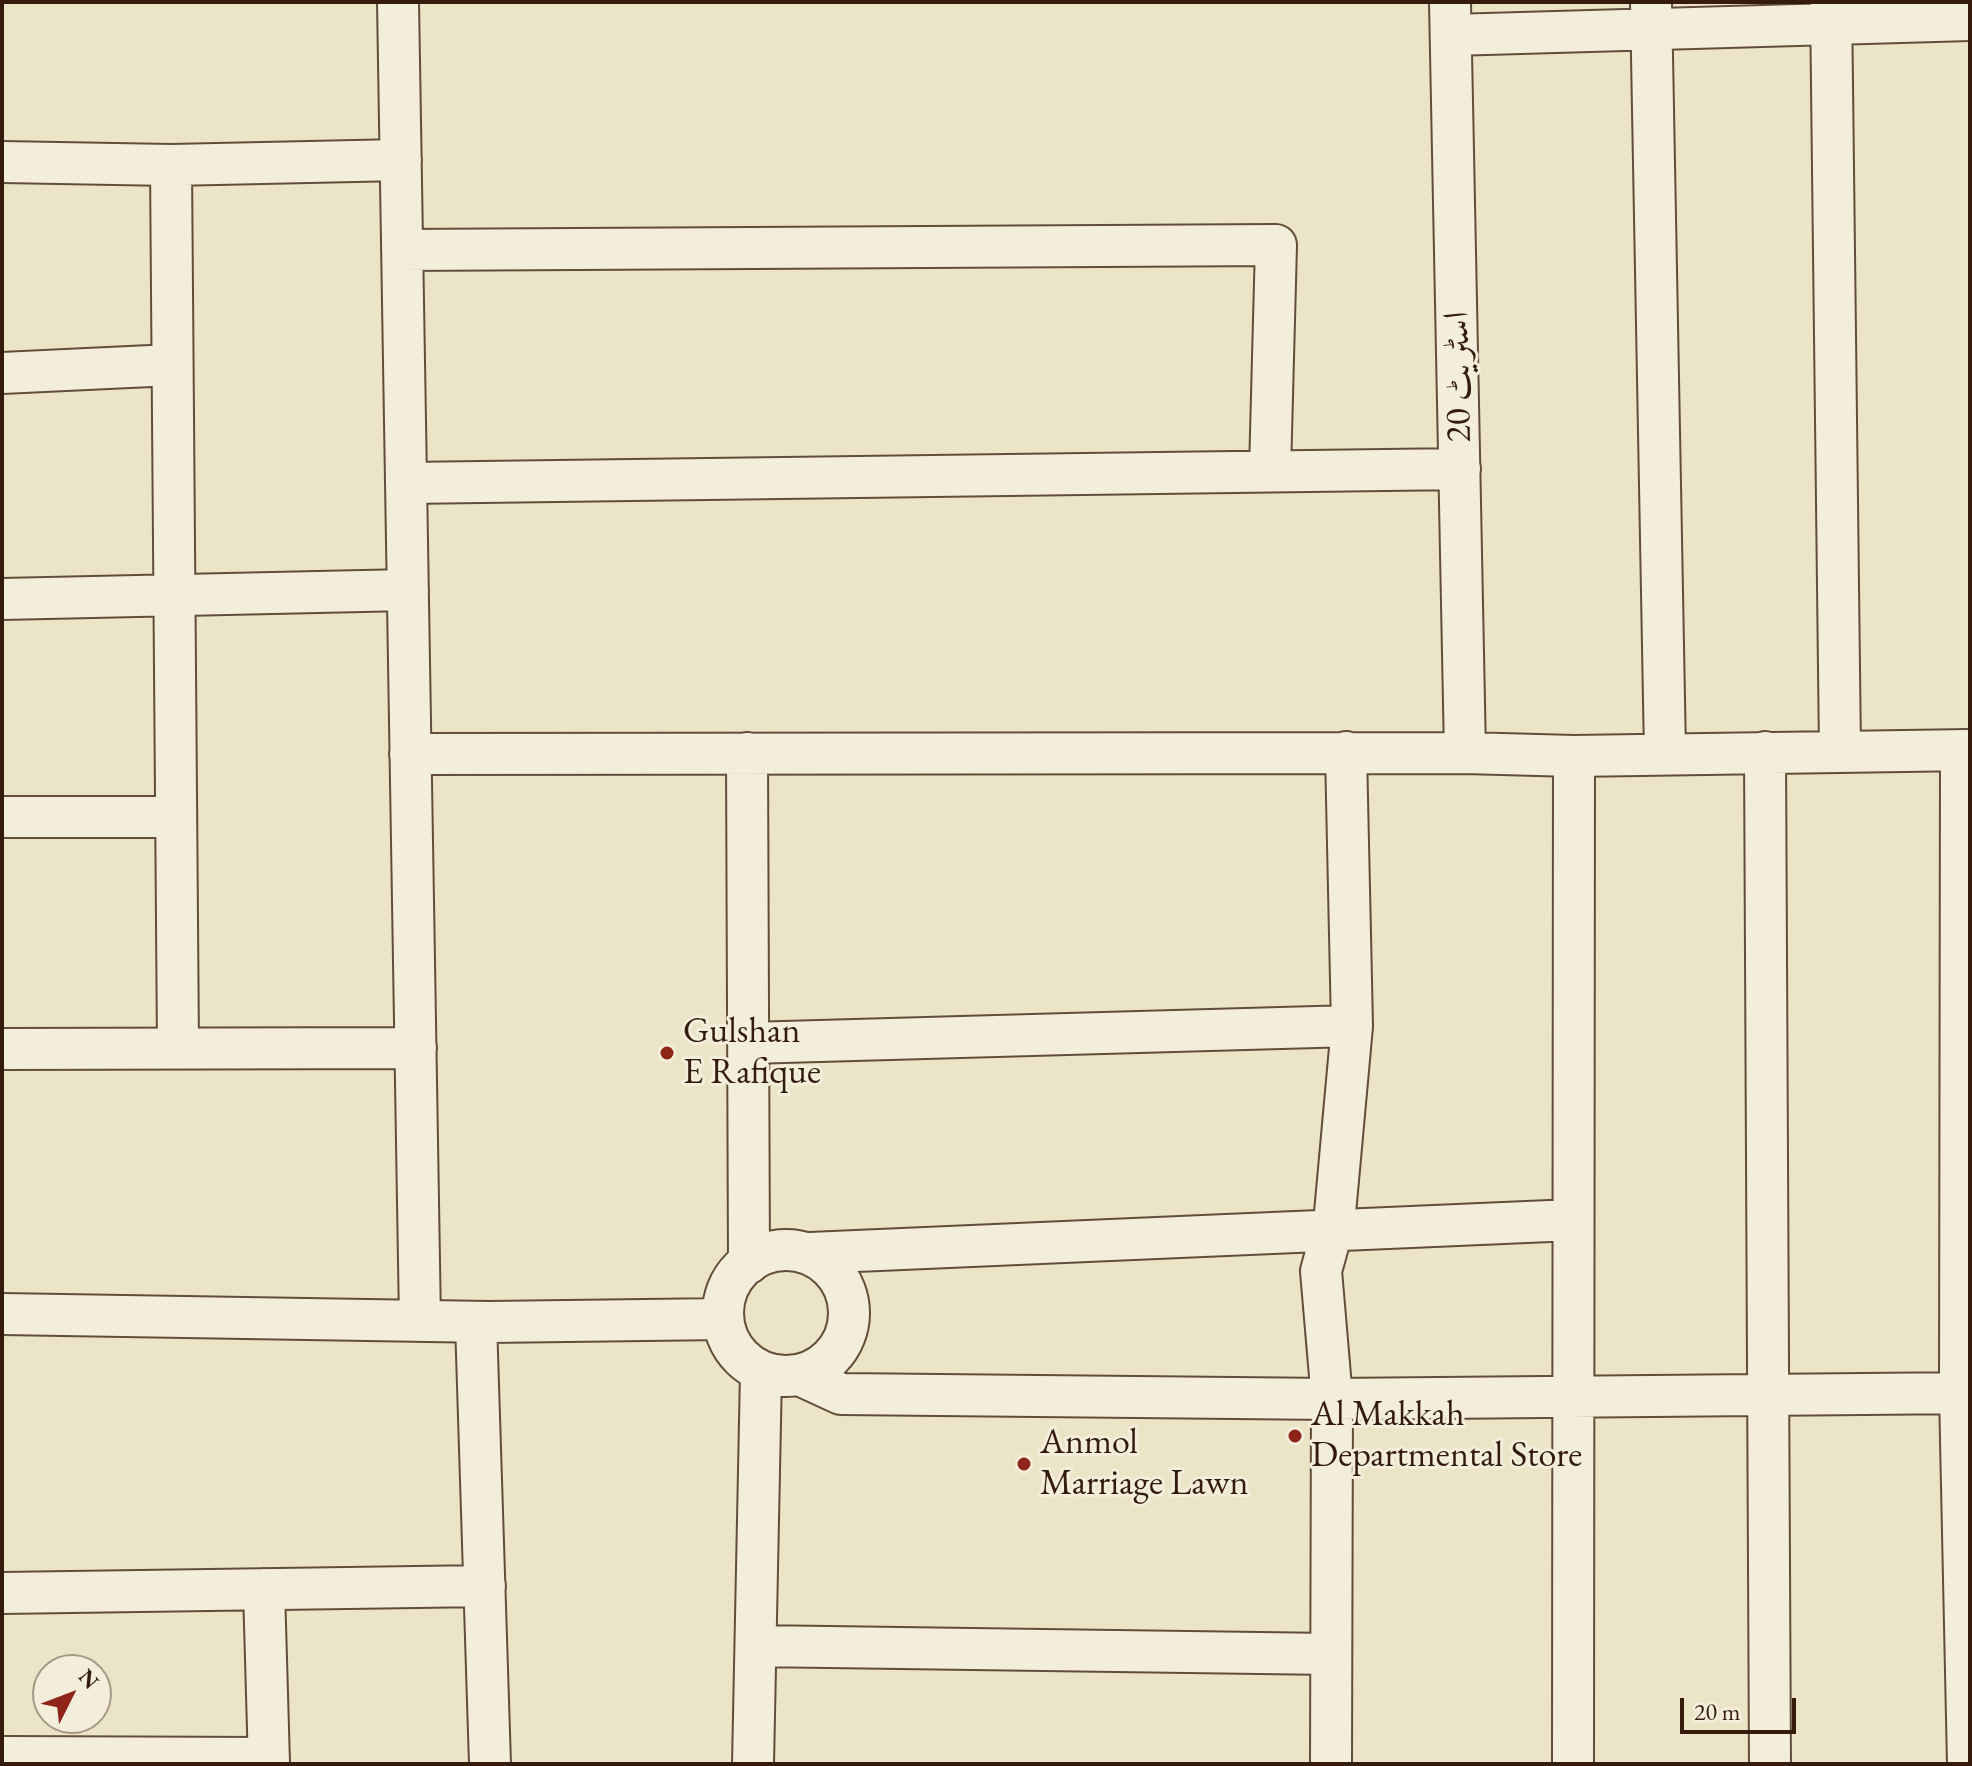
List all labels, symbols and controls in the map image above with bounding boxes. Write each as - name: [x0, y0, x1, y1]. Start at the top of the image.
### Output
- street label: اسٹریٹ 20: [1436, 311, 1482, 443]
- place label: Gulshan E Rafique: [683, 1010, 821, 1095]
- marker: Gulshan E Rafique: [658, 1044, 676, 1062]
- place label: Al Makkah Departmental Store: [1311, 1393, 1582, 1478]
- place label: Anmol Marriage Lawn: [1040, 1421, 1249, 1506]
- marker: Al Makkah Departmental Store: [1286, 1427, 1304, 1445]
- marker: Anmol Marriage Lawn: [1015, 1455, 1033, 1473]
- north arrow: [32, 1654, 112, 1734]
- text: N: [72, 1663, 105, 1695]
- scale bar: [1684, 1682, 1800, 1732]
- text: 20 m: [1694, 1696, 1741, 1727]

